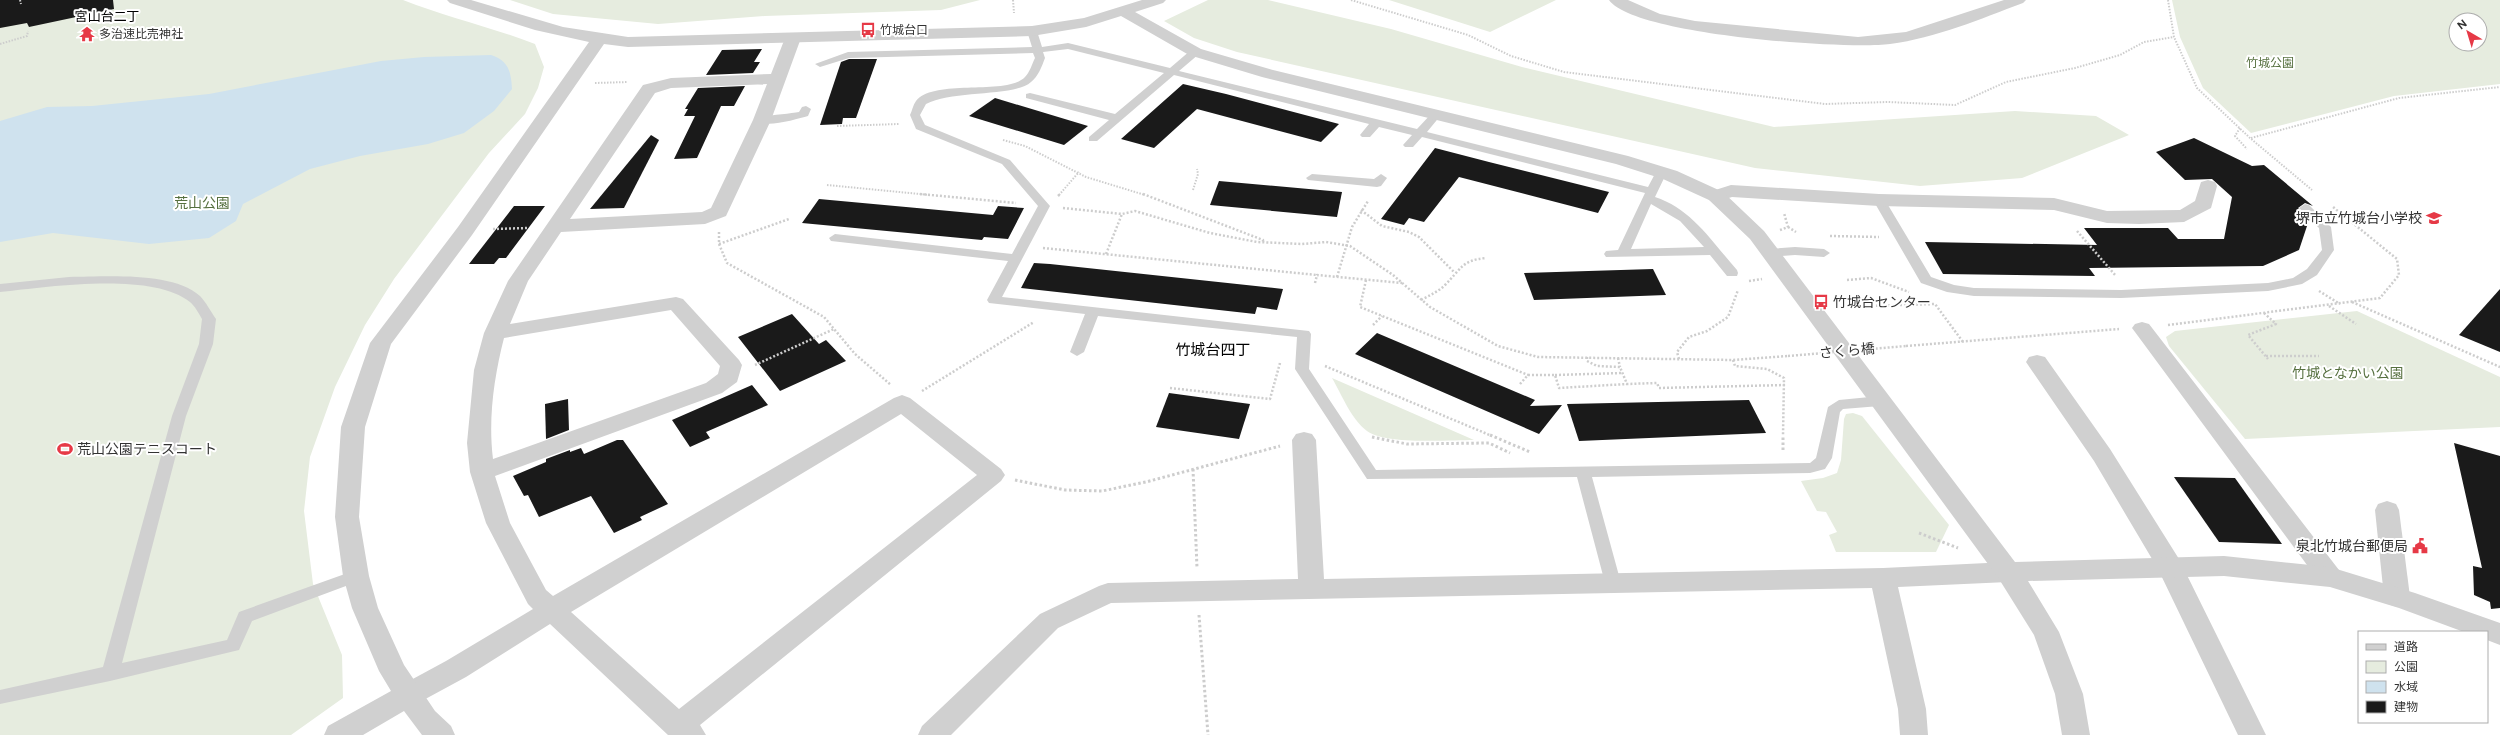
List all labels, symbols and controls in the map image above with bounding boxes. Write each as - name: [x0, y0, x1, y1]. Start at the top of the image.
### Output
- district label: 宮山台二丁: [74, 9, 140, 24]
- north arrow: [2448, 12, 2488, 52]
- text: N: [2455, 17, 2470, 32]
- bus stop icon: 竹城台口: [859, 21, 877, 39]
- place label: 竹城台口: [880, 23, 928, 37]
- temple icon: 多治速比売神社: [78, 25, 96, 43]
- place label: 多治速比売神社: [99, 27, 183, 41]
- park label: 竹城公園: [2246, 56, 2294, 70]
- park label: 荒山公園: [174, 195, 230, 212]
- school or university icon: 堺市立竹城台小学校: [2425, 209, 2443, 227]
- place label: 堺市立竹城台小学校: [2296, 210, 2422, 227]
- bus stop icon: 竹城台センター: [1812, 293, 1830, 311]
- place label: 竹城台センター: [1833, 294, 1931, 311]
- street label: さくら橋: [1818, 340, 1876, 362]
- district label: 竹城台四丁: [1175, 341, 1251, 359]
- park label: 竹城となかい公園: [2292, 365, 2404, 382]
- sports icon: 荒山公園テニスコート: [56, 440, 74, 458]
- place label: 荒山公園テニスコート: [77, 441, 217, 458]
- public building icon: 泉北竹城台郵便局: [2411, 537, 2429, 555]
- place label: 泉北竹城台郵便局: [2296, 538, 2408, 555]
- legend: [2358, 631, 2488, 723]
- text: 道路: [2394, 640, 2418, 654]
- text: 公園: [2394, 660, 2418, 674]
- text: 水域: [2394, 680, 2418, 694]
- text: 建物: [2394, 700, 2418, 714]

